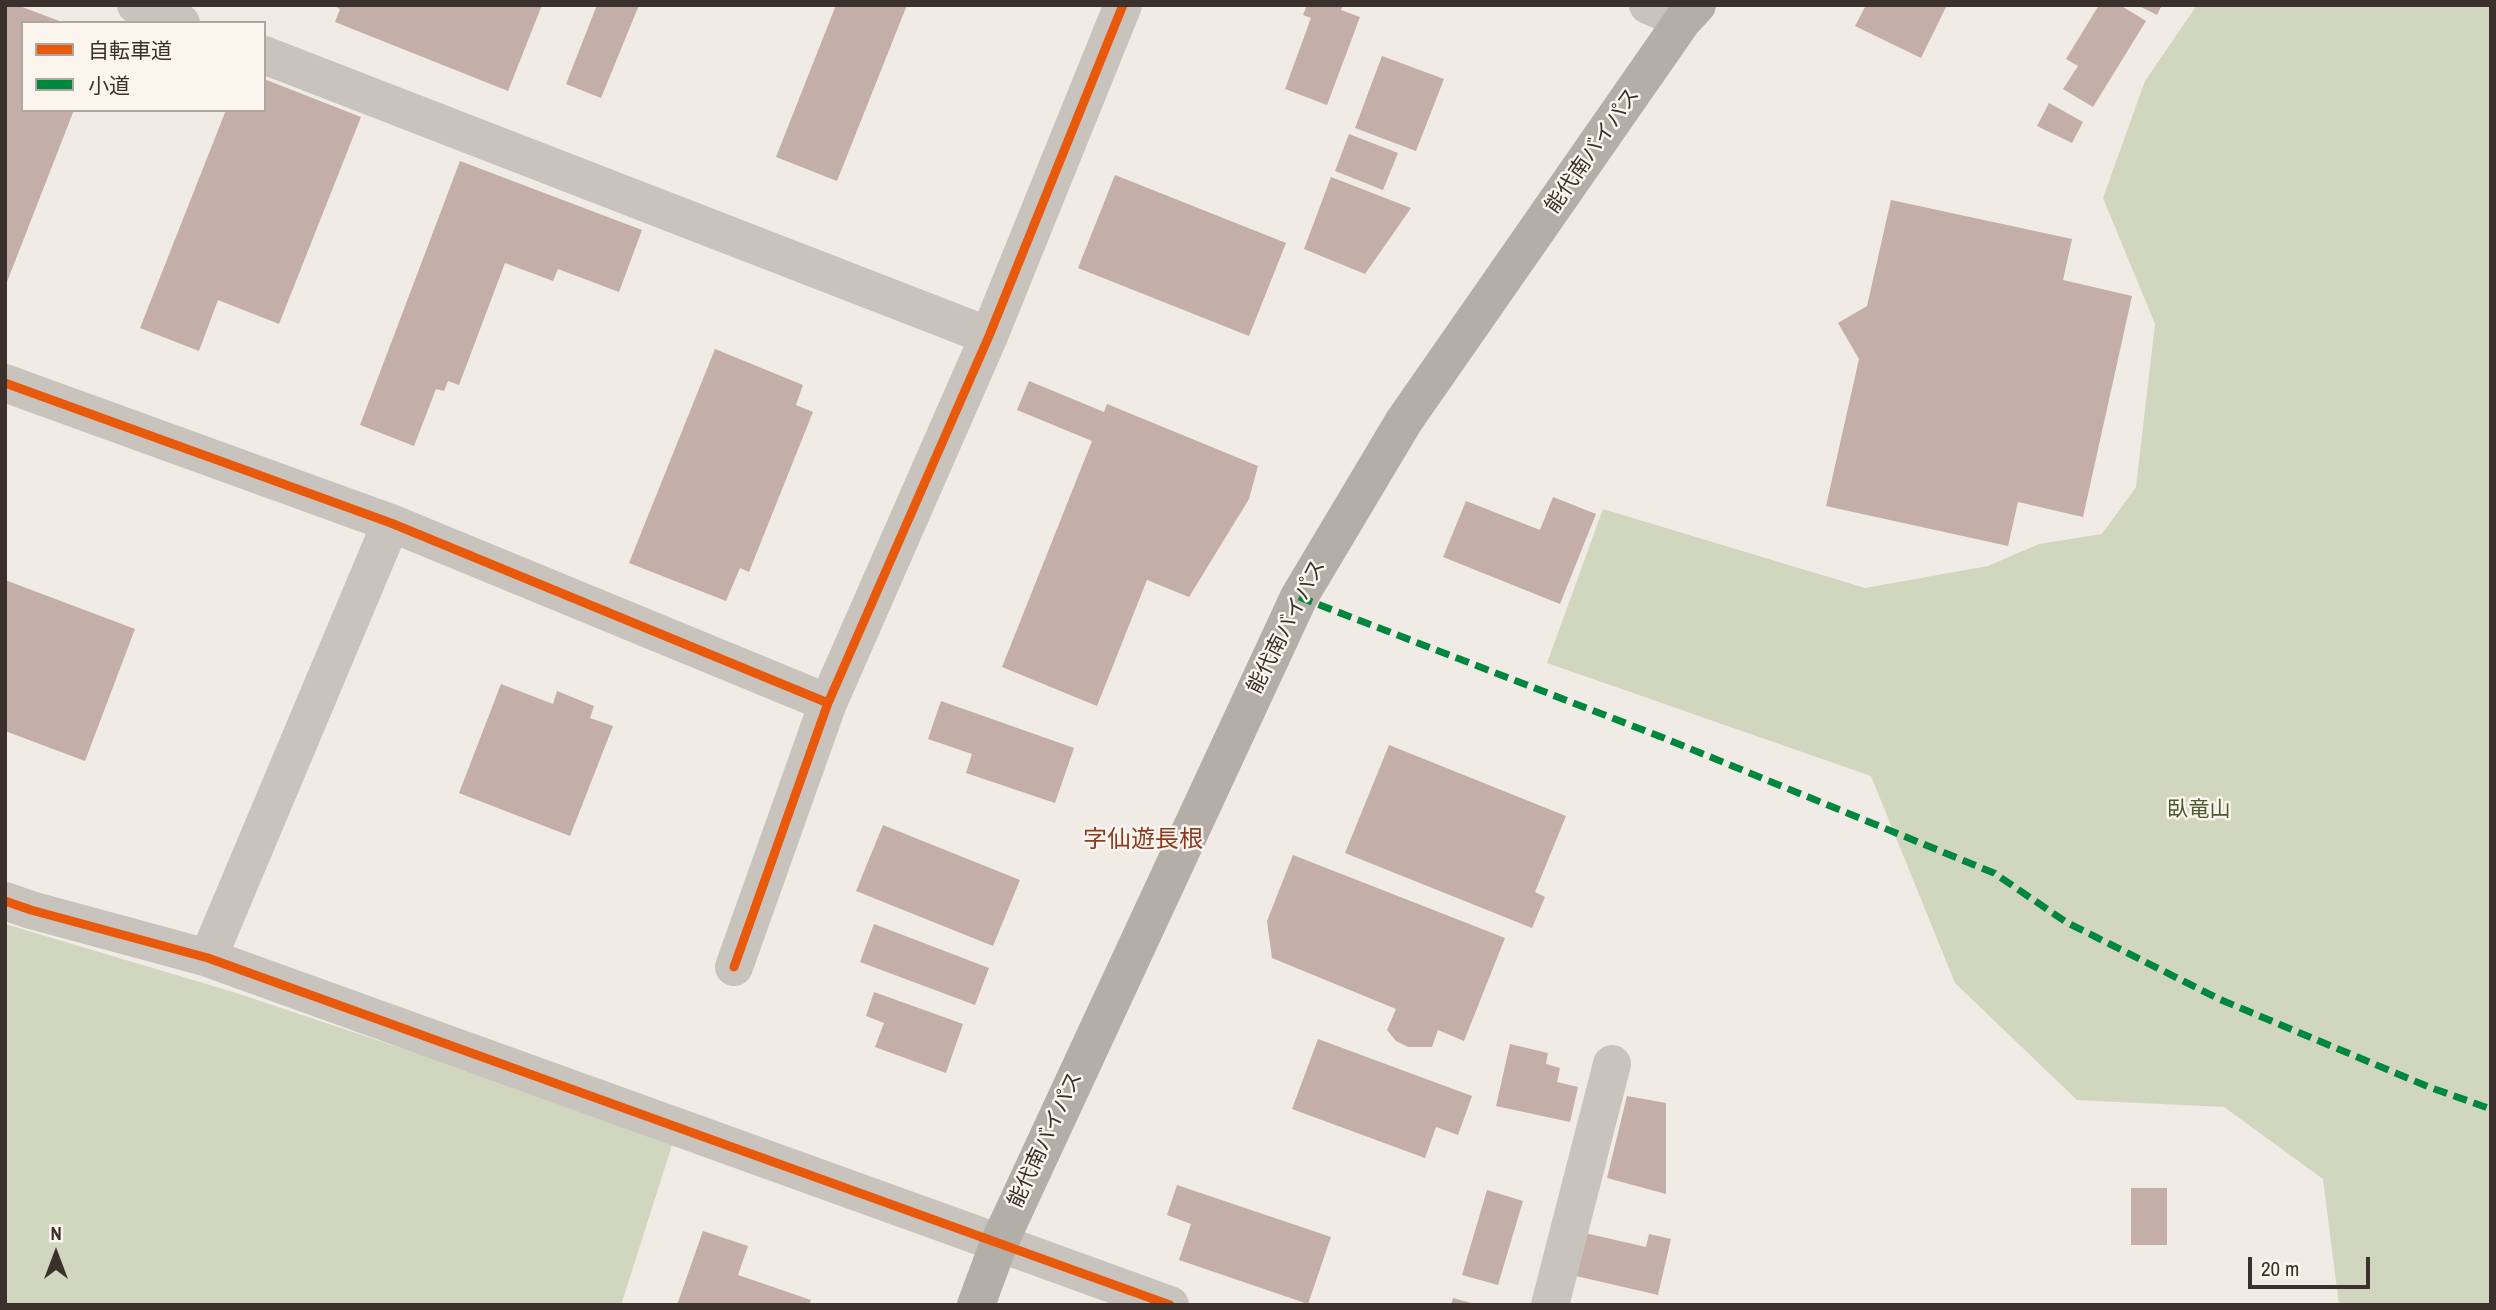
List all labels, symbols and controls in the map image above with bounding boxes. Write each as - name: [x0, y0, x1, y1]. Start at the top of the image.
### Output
- legend: [21, 21, 266, 112]
- text: 自転車道: [88, 36, 172, 65]
- text: 小道: [88, 71, 130, 100]
- street label: 能代南バイパス: [1541, 84, 1645, 218]
- street label: 能代南バイパス: [1242, 556, 1332, 698]
- park label: 臥竜山: [2168, 797, 2230, 823]
- district label: 字仙遊長根: [1083, 827, 1203, 855]
- street label: 能代南バイパス: [1004, 1068, 1088, 1212]
- north arrow: [21, 1219, 91, 1289]
- text: N: [50, 1220, 62, 1246]
- scale bar: [2251, 1244, 2374, 1288]
- text: 20 m: [2261, 1254, 2299, 1283]

